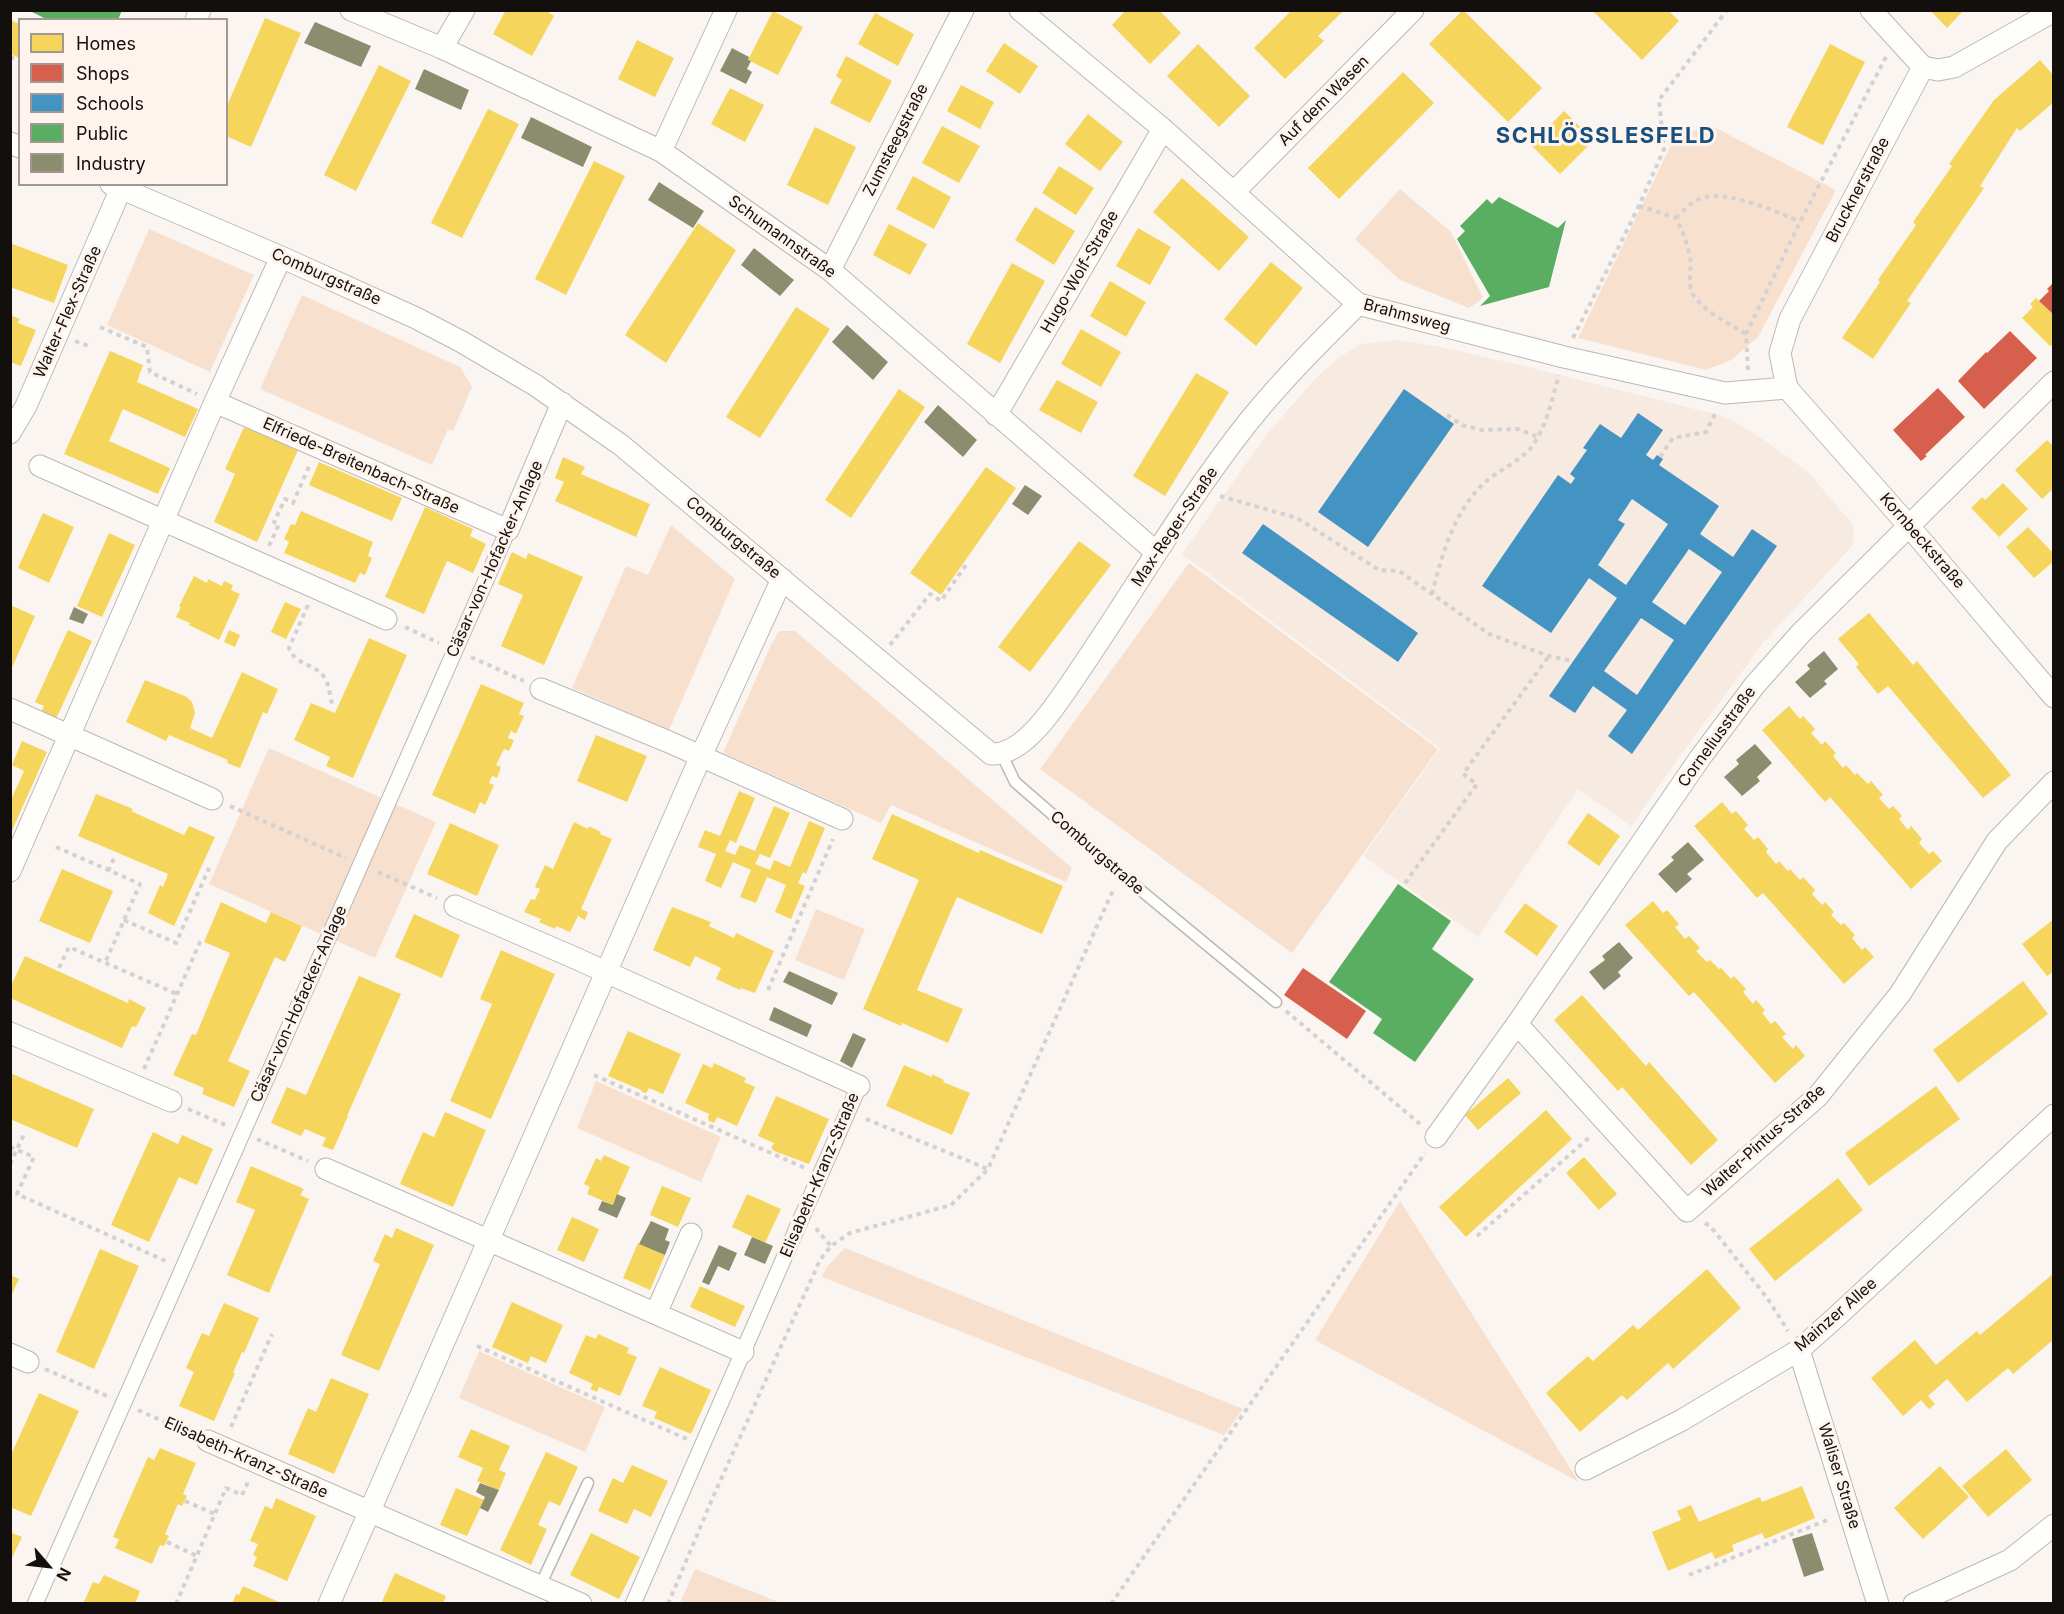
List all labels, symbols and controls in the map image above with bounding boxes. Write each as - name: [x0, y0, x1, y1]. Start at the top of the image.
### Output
- legend: [18, 18, 228, 186]
- text: Homes: [76, 33, 136, 54]
- street label: Auf dem Wasen: [1275, 52, 1373, 150]
- text: Shops: [76, 63, 130, 84]
- street label: Zumsteegstraße: [859, 81, 933, 199]
- text: Schools: [76, 93, 144, 114]
- text: Public: [76, 123, 128, 144]
- district label: SCHLÖSSLESFELD: [1496, 123, 1716, 149]
- street label: Brucknerstraße: [1822, 134, 1894, 246]
- text: Industry: [76, 153, 146, 174]
- street label: Schumannstraße: [725, 192, 839, 282]
- street label: Hugo-Wolf-Straße: [1037, 207, 1123, 337]
- street label: Walter-Flex-Straße: [30, 243, 106, 381]
- street label: Comburgstraße: [268, 244, 384, 310]
- street label: Brahmsweg: [1361, 295, 1453, 337]
- street label: Elfriede-Breitenbach-Straße: [260, 414, 462, 518]
- street label: Cäsar-von-Hofacker-Anlage: [443, 457, 547, 661]
- street label: Max-Reger-Straße: [1128, 464, 1222, 590]
- street label: Kornbeckstraße: [1875, 489, 1969, 593]
- street label: Comburgstraße: [682, 493, 784, 583]
- street label: Corneliusstraße: [1674, 683, 1760, 791]
- street label: Comburgstraße: [1046, 807, 1148, 899]
- street label: Cäsar-von-Hofacker-Anlage: [247, 902, 351, 1106]
- street label: Walter-Pintus-Straße: [1699, 1081, 1829, 1201]
- street label: Elisabeth-Kranz-Straße: [777, 1090, 863, 1260]
- street label: Mainzer Allee: [1791, 1274, 1881, 1356]
- street label: Elisabeth-Kranz-Straße: [161, 1413, 331, 1503]
- street label: Waliser Straße: [1814, 1421, 1864, 1531]
- north arrow: [18, 1536, 78, 1596]
- text: N: [52, 1564, 76, 1585]

